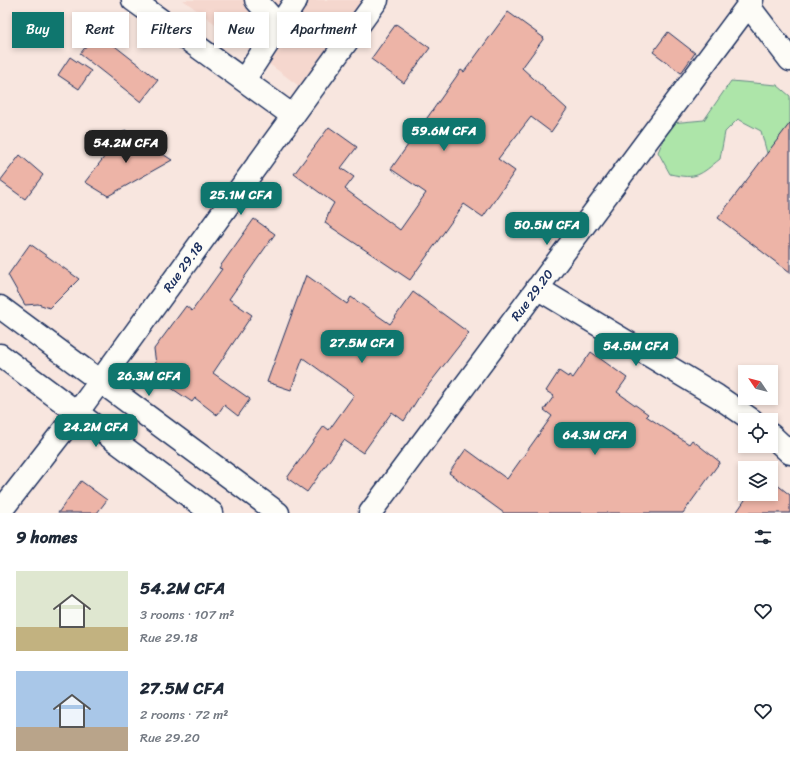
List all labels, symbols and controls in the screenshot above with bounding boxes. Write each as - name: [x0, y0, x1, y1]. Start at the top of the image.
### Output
- chip: Buy: [12, 12, 64, 48]
- chip: Rent: [72, 12, 129, 48]
- chip: Filters: [137, 12, 206, 48]
- chip: New: [214, 12, 269, 48]
- chip: Apartment: [277, 12, 371, 48]
- pin: 59.6M CFA: [398, 118, 490, 152]
- text: 59.6M CFA: [412, 119, 476, 142]
- pin: 54.2M CFA: [80, 130, 172, 164]
- text: 54.2M CFA: [93, 131, 159, 154]
- pin: 25.1M CFA: [195, 182, 287, 216]
- text: 25.1M CFA: [210, 183, 272, 206]
- pin: 50.5M CFA: [501, 212, 593, 246]
- text: 50.5M CFA: [514, 213, 580, 236]
- street label: Rue 29.18: [157, 237, 209, 297]
- street label: Rue 29.20: [505, 264, 559, 326]
- pin: 27.5M CFA: [316, 330, 408, 364]
- text: 27.5M CFA: [330, 331, 394, 354]
- pin: 54.5M CFA: [590, 333, 682, 367]
- text: 54.5M CFA: [603, 334, 669, 357]
- pin: 26.3M CFA: [103, 363, 195, 397]
- text: 26.3M CFA: [117, 364, 181, 387]
- north arrow: [738, 365, 778, 405]
- map controls: [738, 365, 778, 501]
- button: locate: [738, 413, 778, 453]
- pin: 24.2M CFA: [50, 414, 142, 448]
- text: 24.2M CFA: [64, 415, 128, 438]
- pin: 64.3M CFA: [549, 422, 641, 456]
- text: 64.3M CFA: [563, 423, 627, 446]
- button: layers: [738, 461, 778, 501]
- text: 9 homes: [16, 522, 77, 552]
- icon: filters: [752, 526, 774, 548]
- text: 54.2M CFA: [140, 573, 225, 603]
- icon: home: [48, 587, 96, 635]
- icon: heart: [752, 600, 774, 622]
- text: 3 rooms · 107 m²: [140, 603, 234, 626]
- text: Rue 29.18: [140, 626, 198, 649]
- text: 27.5M CFA: [140, 673, 224, 703]
- icon: home: [48, 687, 96, 735]
- icon: heart: [752, 700, 774, 722]
- text: 2 rooms · 72 m²: [140, 703, 228, 726]
- text: Rue 29.20: [140, 726, 200, 749]

